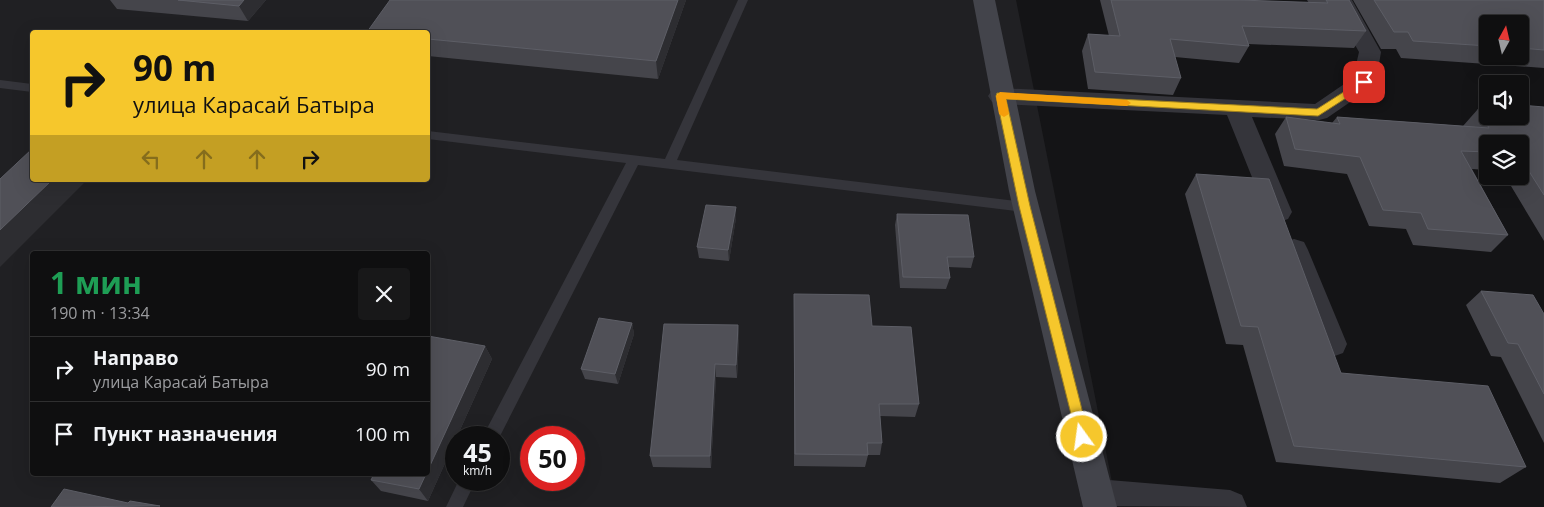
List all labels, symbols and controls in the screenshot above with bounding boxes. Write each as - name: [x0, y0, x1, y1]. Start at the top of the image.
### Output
- north arrow: [1479, 15, 1529, 65]
- map controls: [1479, 15, 1529, 185]
- text: 90 m: [133, 44, 216, 91]
- icon: right: [50, 50, 115, 115]
- pin: [1343, 61, 1385, 103]
- icon: arrive: [1350, 68, 1378, 96]
- button: sound: [1479, 75, 1529, 125]
- text: улица Карасай Батыра: [133, 89, 375, 119]
- button: layers: [1479, 135, 1529, 185]
- icon: left: [137, 145, 165, 173]
- icon: ahead: [190, 145, 218, 173]
- icon: ahead: [243, 145, 271, 173]
- icon: right: [296, 145, 324, 173]
- text: 1 мин: [50, 262, 142, 303]
- button: close: [358, 268, 410, 320]
- text: 190 m · 13:34: [50, 302, 150, 324]
- text: Направо: [93, 345, 179, 371]
- icon: right: [50, 355, 78, 383]
- text: 90 m: [366, 356, 410, 382]
- text: улица Карасай Батыра: [93, 371, 269, 393]
- position arrow: [1055, 410, 1107, 462]
- icon: arrive: [50, 420, 78, 448]
- text: Пункт назначения: [93, 421, 278, 447]
- text: 100 m: [355, 421, 410, 447]
- speed limit sign: 50: [520, 426, 585, 491]
- text: 45: [463, 435, 492, 469]
- text: km/h: [463, 462, 492, 479]

